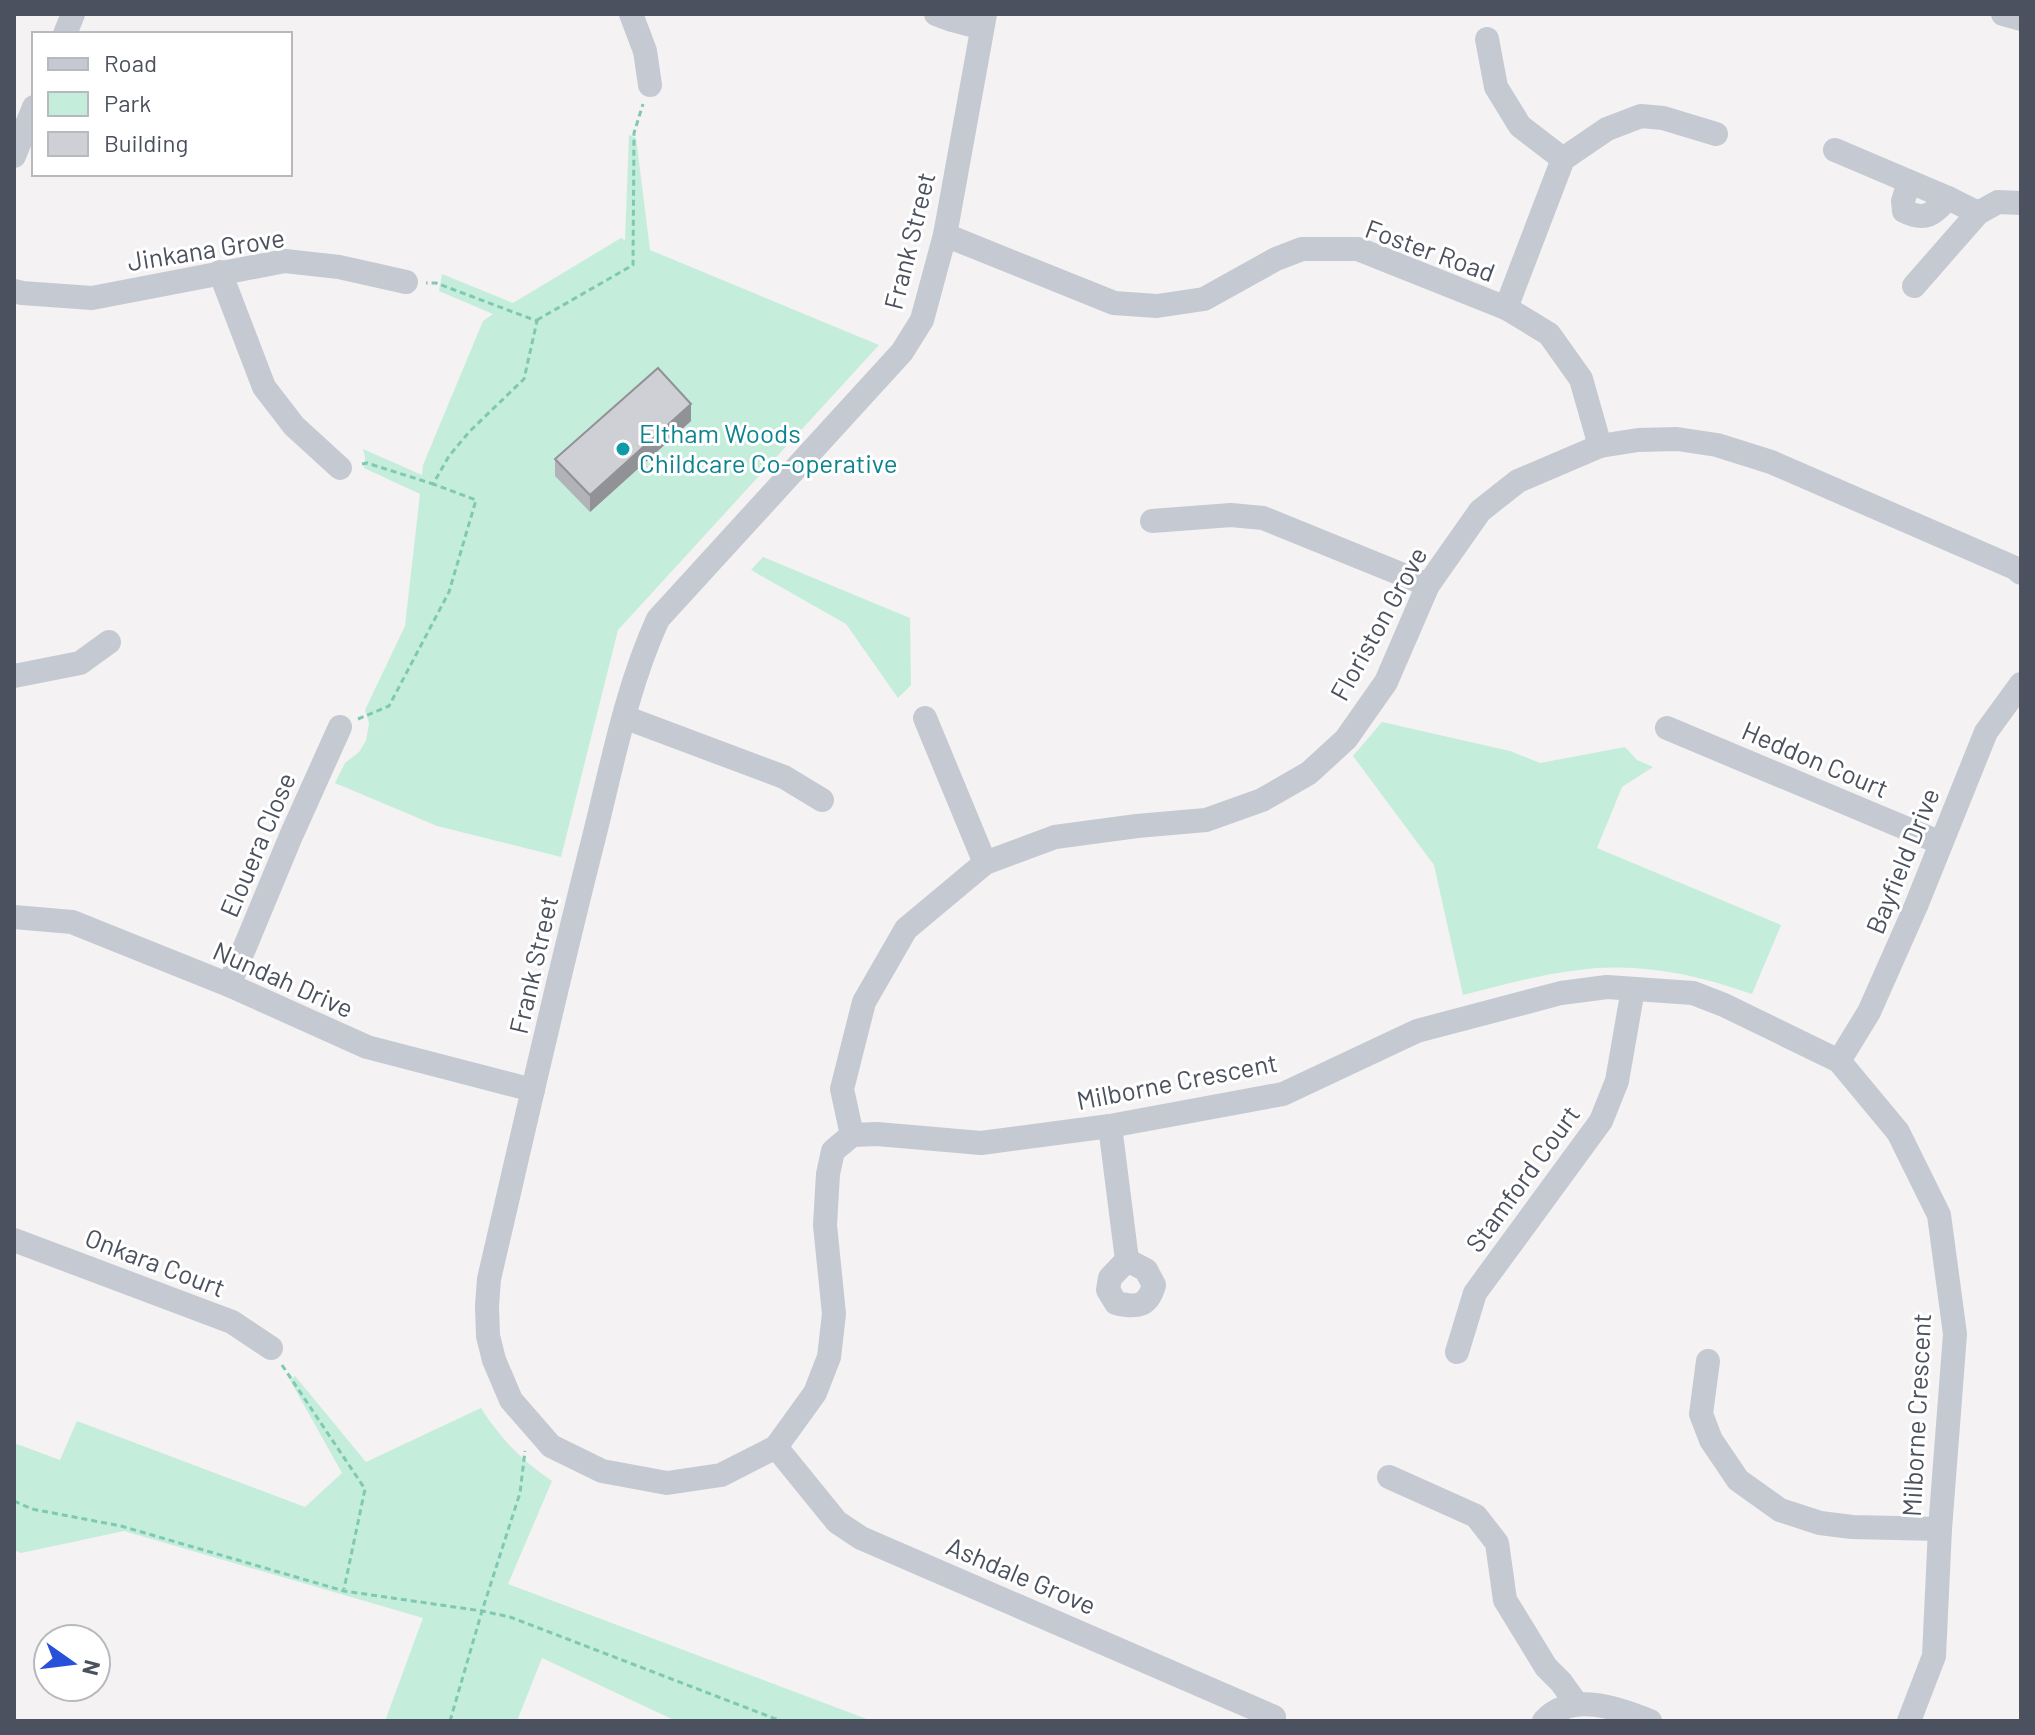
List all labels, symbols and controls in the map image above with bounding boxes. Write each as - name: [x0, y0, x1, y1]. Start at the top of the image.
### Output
- legend: [32, 32, 292, 176]
- text: Road: [104, 48, 157, 77]
- text: Park: [104, 88, 151, 117]
- text: Building: [104, 128, 188, 157]
- street label: Frank Street: [877, 169, 941, 312]
- street label: Foster Road: [1362, 212, 1499, 287]
- street label: Jinkana Grove: [125, 221, 287, 276]
- place label: Eltham Woods Childcare Co-operative: [639, 417, 898, 478]
- marker: Eltham Woods Childcare Co-operative: [614, 440, 632, 458]
- street label: Floriston Grove: [1323, 541, 1433, 705]
- street label: Heddon Court: [1738, 714, 1893, 803]
- street label: Elouera Close: [212, 768, 301, 921]
- street label: Bayfield Drive: [1858, 783, 1945, 938]
- street label: Frank Street: [502, 893, 563, 1037]
- street label: Nundah Drive: [209, 934, 358, 1023]
- street label: Milborne Crescent: [1074, 1046, 1280, 1115]
- street label: Stamford Court: [1458, 1099, 1585, 1257]
- street label: Onkara Court: [81, 1221, 230, 1302]
- street label: Milborne Crescent: [1895, 1312, 1936, 1517]
- street label: Ashdale Grove: [942, 1529, 1101, 1620]
- north arrow: [32, 1623, 112, 1703]
- text: N: [78, 1658, 107, 1678]

